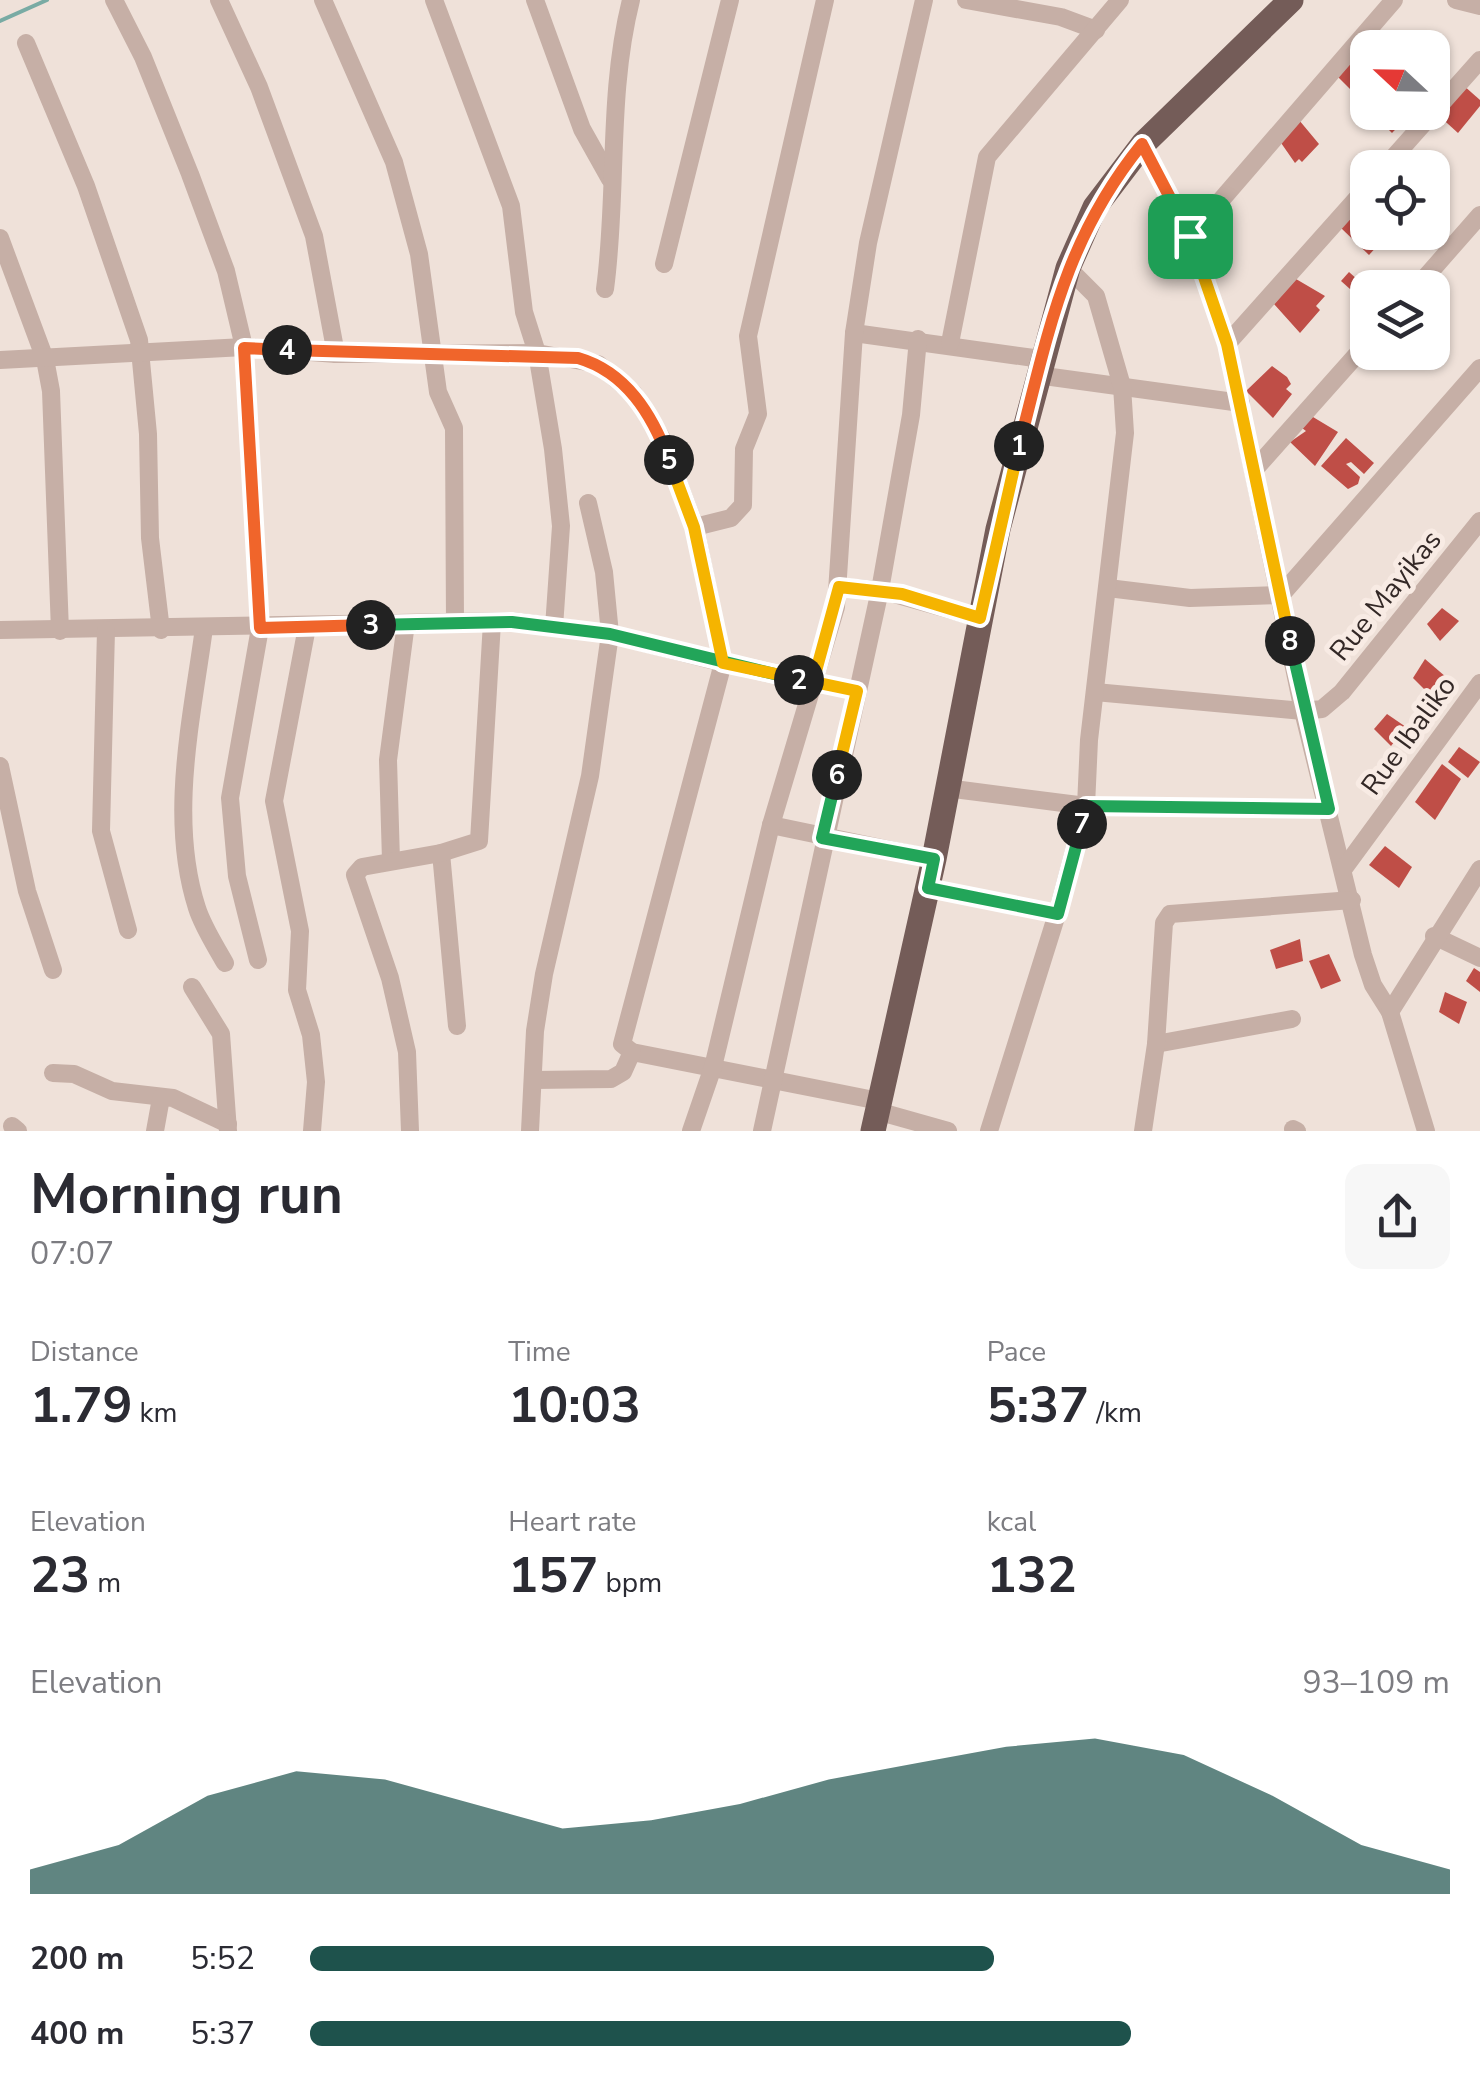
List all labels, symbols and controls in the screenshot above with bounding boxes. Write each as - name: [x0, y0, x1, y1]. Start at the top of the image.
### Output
- north arrow: [1350, 30, 1450, 130]
- map controls: [1350, 30, 1450, 370]
- button: locate: [1350, 150, 1450, 250]
- pin: [1148, 194, 1233, 279]
- icon: arrive: [1163, 209, 1218, 264]
- button: layers: [1350, 270, 1450, 370]
- pin: 4: [262, 325, 312, 375]
- text: 4: [279, 331, 295, 369]
- pin: 1: [994, 421, 1044, 471]
- text: 1: [1011, 427, 1027, 465]
- pin: 5: [644, 435, 694, 485]
- text: 5: [661, 441, 677, 479]
- street label: Rue Mayikas: [1321, 522, 1450, 669]
- pin: 3: [346, 600, 396, 650]
- text: 3: [363, 606, 379, 644]
- pin: 8: [1265, 616, 1315, 666]
- text: 8: [1282, 622, 1298, 660]
- pin: 2: [774, 655, 824, 705]
- text: 2: [791, 661, 807, 699]
- street label: Rue Ibaliko: [1353, 668, 1465, 803]
- pin: 6: [812, 750, 862, 800]
- text: 6: [829, 756, 845, 794]
- pin: 7: [1057, 799, 1107, 849]
- text: 7: [1074, 805, 1090, 843]
- text: Morning run: [30, 1157, 343, 1232]
- button: share: [1345, 1164, 1450, 1269]
- text: 07:07: [30, 1232, 114, 1275]
- text: Distance: [30, 1333, 139, 1371]
- text: Time: [508, 1333, 571, 1371]
- text: Pace: [987, 1333, 1046, 1371]
- text: 1.79: [30, 1371, 132, 1440]
- text: 10:03: [508, 1371, 641, 1440]
- text: 5:37: [987, 1371, 1089, 1440]
- text: km: [132, 1394, 178, 1432]
- text: /km: [1089, 1394, 1142, 1432]
- text: Elevation: [30, 1503, 146, 1541]
- text: Heart rate: [508, 1503, 636, 1541]
- text: kcal: [987, 1503, 1036, 1541]
- text: 23: [30, 1541, 90, 1610]
- text: 157: [508, 1541, 598, 1610]
- text: 132: [987, 1541, 1077, 1610]
- text: m: [90, 1564, 121, 1602]
- text: bpm: [598, 1564, 662, 1602]
- text: Elevation: [30, 1661, 163, 1704]
- text: 93–109 m: [1302, 1661, 1450, 1704]
- text: 200 m: [30, 1937, 124, 1980]
- text: 5:52: [190, 1937, 255, 1980]
- text: 400 m: [30, 2012, 124, 2055]
- text: 5:37: [190, 2012, 255, 2055]

